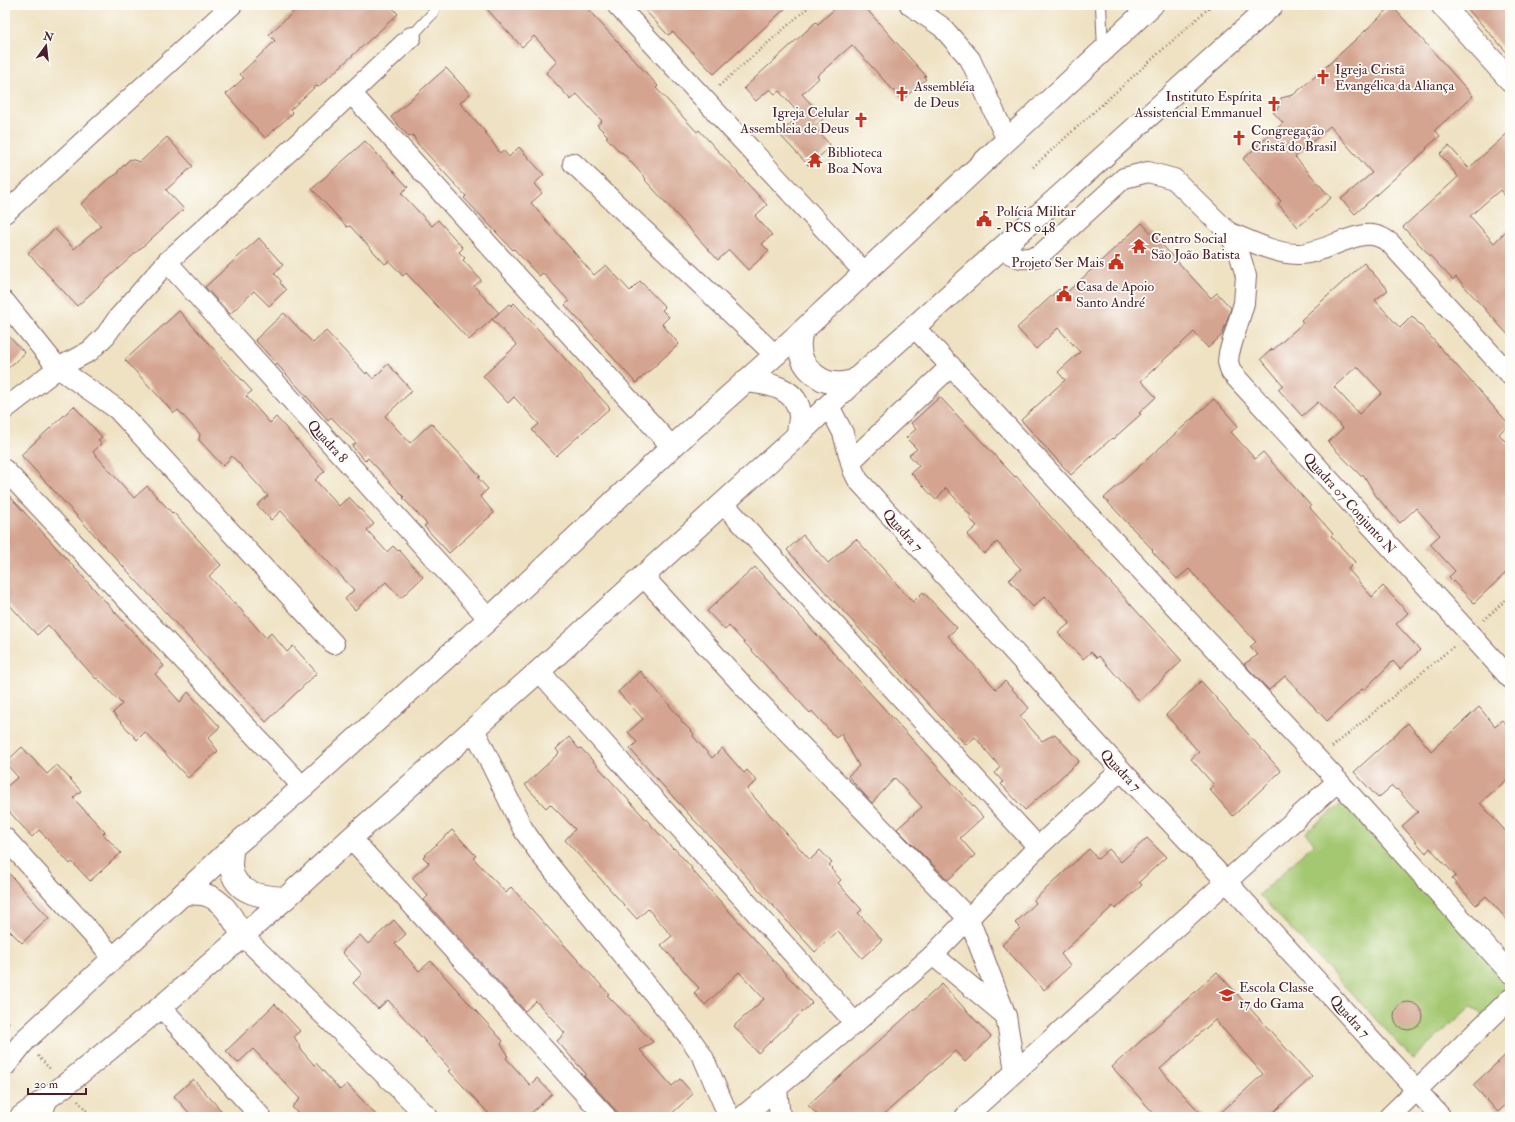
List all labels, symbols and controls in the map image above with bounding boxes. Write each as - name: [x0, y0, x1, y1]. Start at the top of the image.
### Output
- north arrow: [26, 26, 66, 66]
- text: N: [41, 29, 56, 45]
- place label: Igreja Cristã Evangélica da Aliança: [1335, 61, 1454, 94]
- church icon: Igreja Cristã Evangélica da Aliança: [1314, 68, 1332, 86]
- place label: Assembléia de Deus: [913, 78, 975, 111]
- church icon: Assembléia de Deus: [893, 85, 911, 103]
- place label: Instituto Espírita Assistencial Emmanuel: [1133, 88, 1262, 121]
- church icon: Instituto Espírita Assistencial Emmanuel: [1265, 95, 1283, 113]
- place label: Igreja Celular Assembleia de Deus: [739, 104, 850, 137]
- church icon: Igreja Celular Assembleia de Deus: [852, 111, 870, 129]
- place label: Congregação Cristã do Brasil: [1251, 122, 1337, 155]
- church icon: Congregação Cristã do Brasil: [1230, 129, 1248, 147]
- place label: Biblioteca Boa Nova: [827, 144, 883, 177]
- temple icon: Biblioteca Boa Nova: [806, 151, 824, 169]
- place label: Polícia Militar - PCS 048: [996, 203, 1077, 236]
- public building icon: Polícia Militar - PCS 048: [975, 210, 993, 228]
- place label: Centro Social São João Batista: [1151, 230, 1240, 263]
- temple icon: Centro Social São João Batista: [1130, 237, 1148, 255]
- public building icon: Projeto Ser Mais: [1107, 253, 1125, 271]
- place label: Projeto Ser Mais: [1011, 254, 1104, 271]
- place label: Casa de Apoio Santo André: [1076, 278, 1154, 311]
- public building icon: Casa de Apoio Santo André: [1055, 285, 1073, 303]
- street label: Quadra 8: [304, 416, 352, 467]
- street label: Quadra 07 Conjunto N: [1300, 449, 1400, 558]
- street label: Quadra 7: [879, 505, 927, 556]
- street label: Quadra 7: [1097, 746, 1145, 796]
- place label: Escola Classe 17 do Gama: [1239, 979, 1314, 1012]
- school or university icon: Escola Classe 17 do Gama: [1218, 986, 1236, 1004]
- street label: Quadra 7: [1326, 991, 1374, 1042]
- scale bar: [28, 1070, 86, 1096]
- text: 20 m: [34, 1077, 59, 1092]

